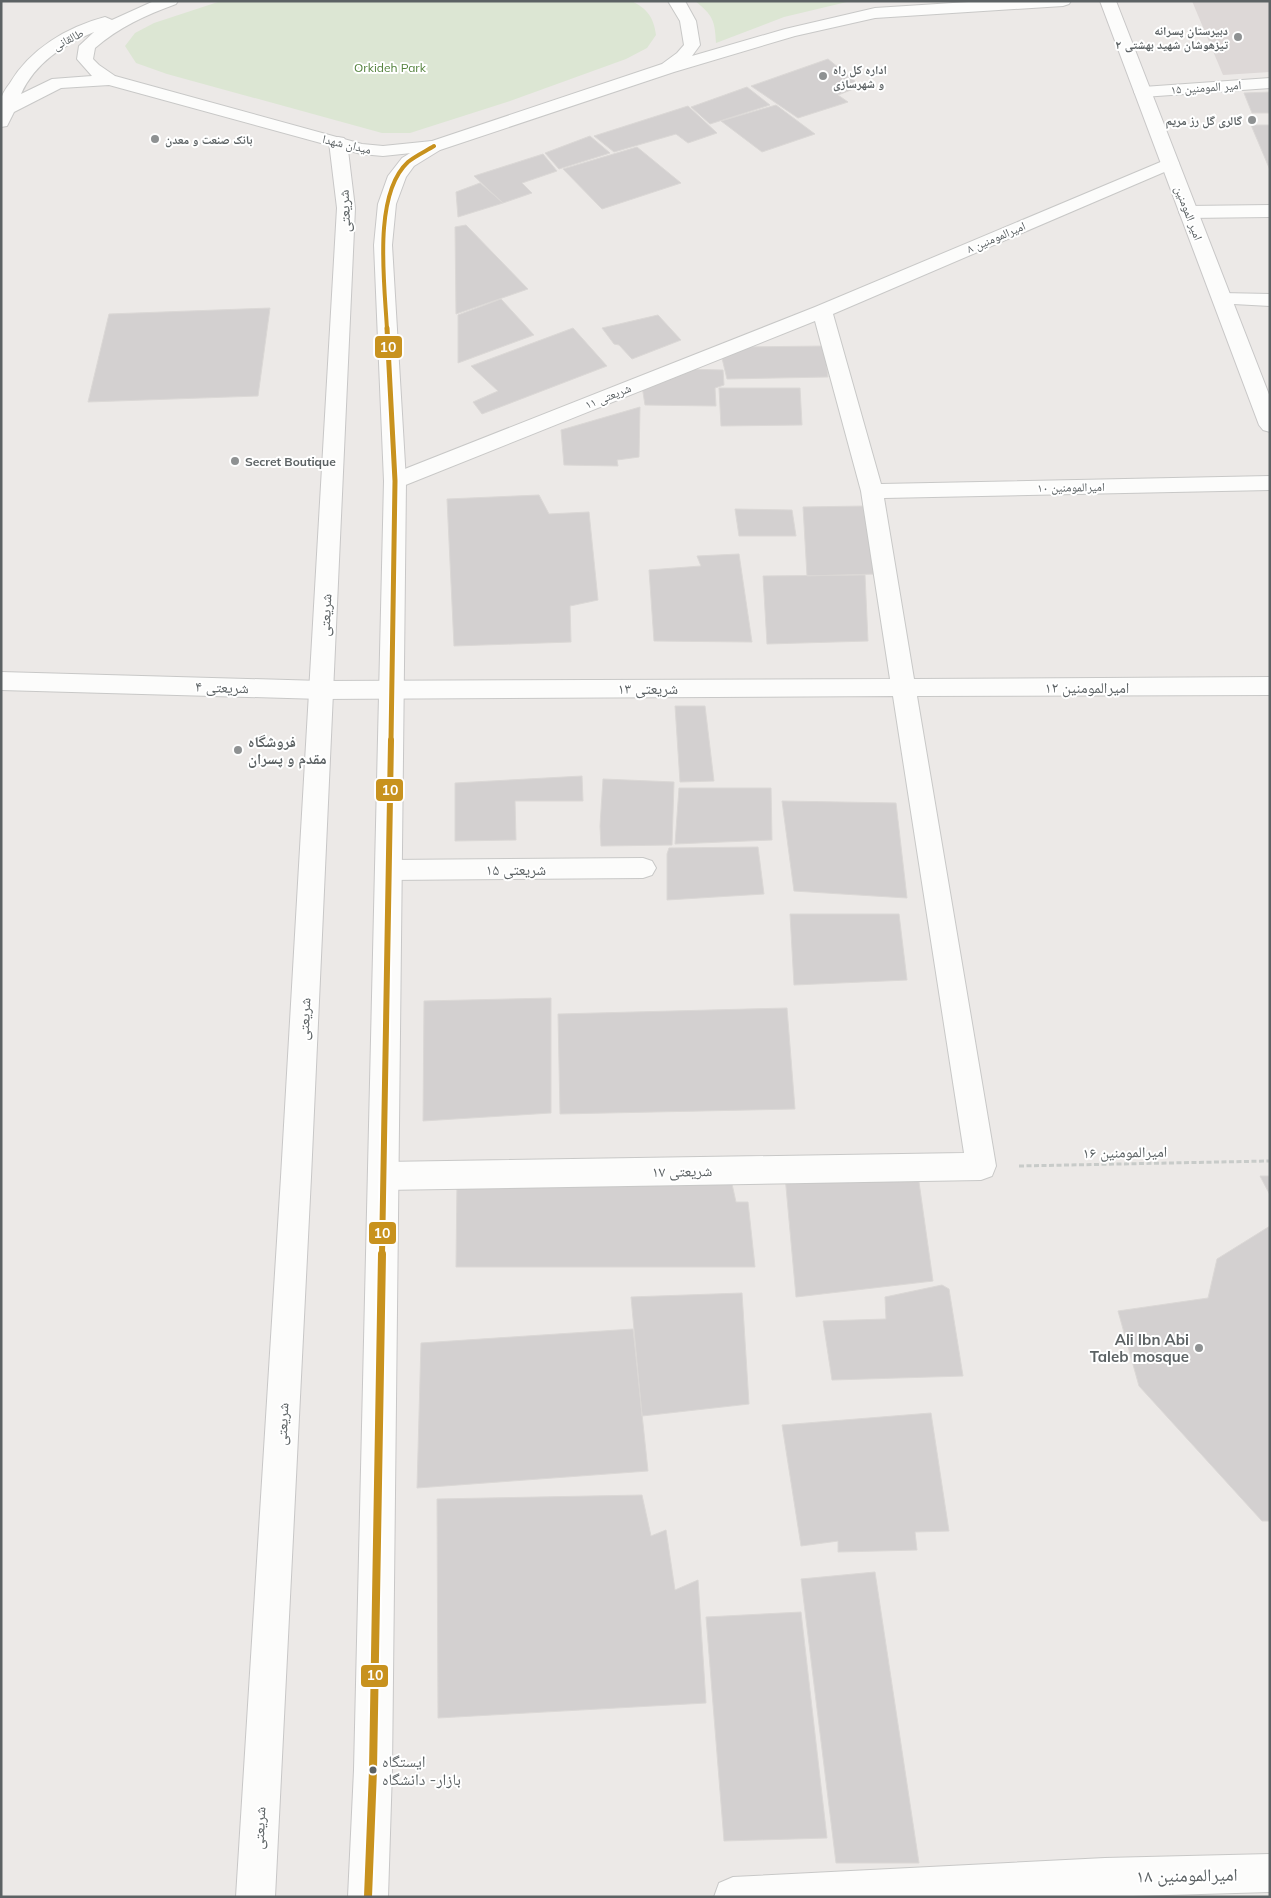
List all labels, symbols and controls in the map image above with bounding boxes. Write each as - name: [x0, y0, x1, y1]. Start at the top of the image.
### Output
- place label: دبیرستان پسرانه تیزهوشان شهید بهشتی ۲: [1116, 23, 1229, 53]
- street label: طالقانی: [50, 25, 86, 53]
- marker: دبیرستان پسرانه تیزهوشان شهید بهشتی ۲: [1232, 31, 1244, 43]
- park label: Orkideh Park: [354, 60, 427, 75]
- place label: اداره کل راه و شهرسازی: [833, 62, 887, 92]
- marker: اداره کل راه و شهرسازی: [817, 70, 829, 82]
- street label: امیر المومنین ۱۵: [1170, 77, 1242, 97]
- place label: گالری گل رز مریم: [1165, 113, 1243, 129]
- marker: گالری گل رز مریم: [1246, 114, 1258, 126]
- street label: میدان شهدا: [321, 131, 373, 157]
- place label: بانک صنعت و معدن: [165, 132, 252, 148]
- marker: بانک صنعت و معدن: [149, 133, 161, 145]
- street label: امیر المومنین: [1172, 184, 1206, 242]
- street label: شریعتی: [334, 189, 355, 233]
- street label: امیرالمومنین ۸: [964, 218, 1028, 256]
- line badge: 10: [374, 335, 403, 359]
- text: 10: [380, 338, 396, 356]
- street label: شریعتی ۱۱: [583, 380, 633, 412]
- place label: Secret Boutique: [245, 454, 336, 469]
- marker: Secret Boutique: [229, 455, 241, 467]
- street label: امیرالمومنین ۱۰: [1037, 479, 1105, 495]
- street label: شریعتی: [314, 593, 337, 637]
- street label: شریعتی ۴: [195, 677, 249, 698]
- street label: امیرالمومنین ۱۲: [1045, 678, 1129, 698]
- street label: شریعتی ۱۳: [618, 679, 678, 699]
- place label: فروشگاه مقدم و پسران: [248, 732, 327, 769]
- marker: فروشگاه مقدم و پسران: [232, 744, 244, 756]
- line badge: 10: [375, 778, 404, 802]
- text: 10: [382, 781, 398, 799]
- street label: شریعتی ۱۵: [486, 860, 546, 880]
- street label: شریعتی: [293, 997, 316, 1041]
- street label: امیرالمومنین ۱۶: [1083, 1142, 1167, 1163]
- street label: شریعتی ۱۷: [652, 1161, 713, 1182]
- line badge: 10: [368, 1221, 397, 1245]
- text: 10: [374, 1224, 390, 1242]
- place label: Ali Ibn Abi Taleb mosque: [1090, 1330, 1189, 1366]
- marker: Ali Ibn Abi Taleb mosque: [1193, 1342, 1205, 1354]
- street label: شریعتی: [271, 1402, 294, 1446]
- line badge: 10: [360, 1664, 389, 1688]
- text: 10: [367, 1666, 383, 1684]
- place label: ایستگاه بازار- دانشگاه: [382, 1751, 461, 1789]
- marker: ایستگاه بازار- دانشگاه: [368, 1765, 378, 1775]
- street label: شریعتی: [248, 1806, 271, 1850]
- street label: امیرالمومنین ۱۸: [1136, 1863, 1238, 1887]

